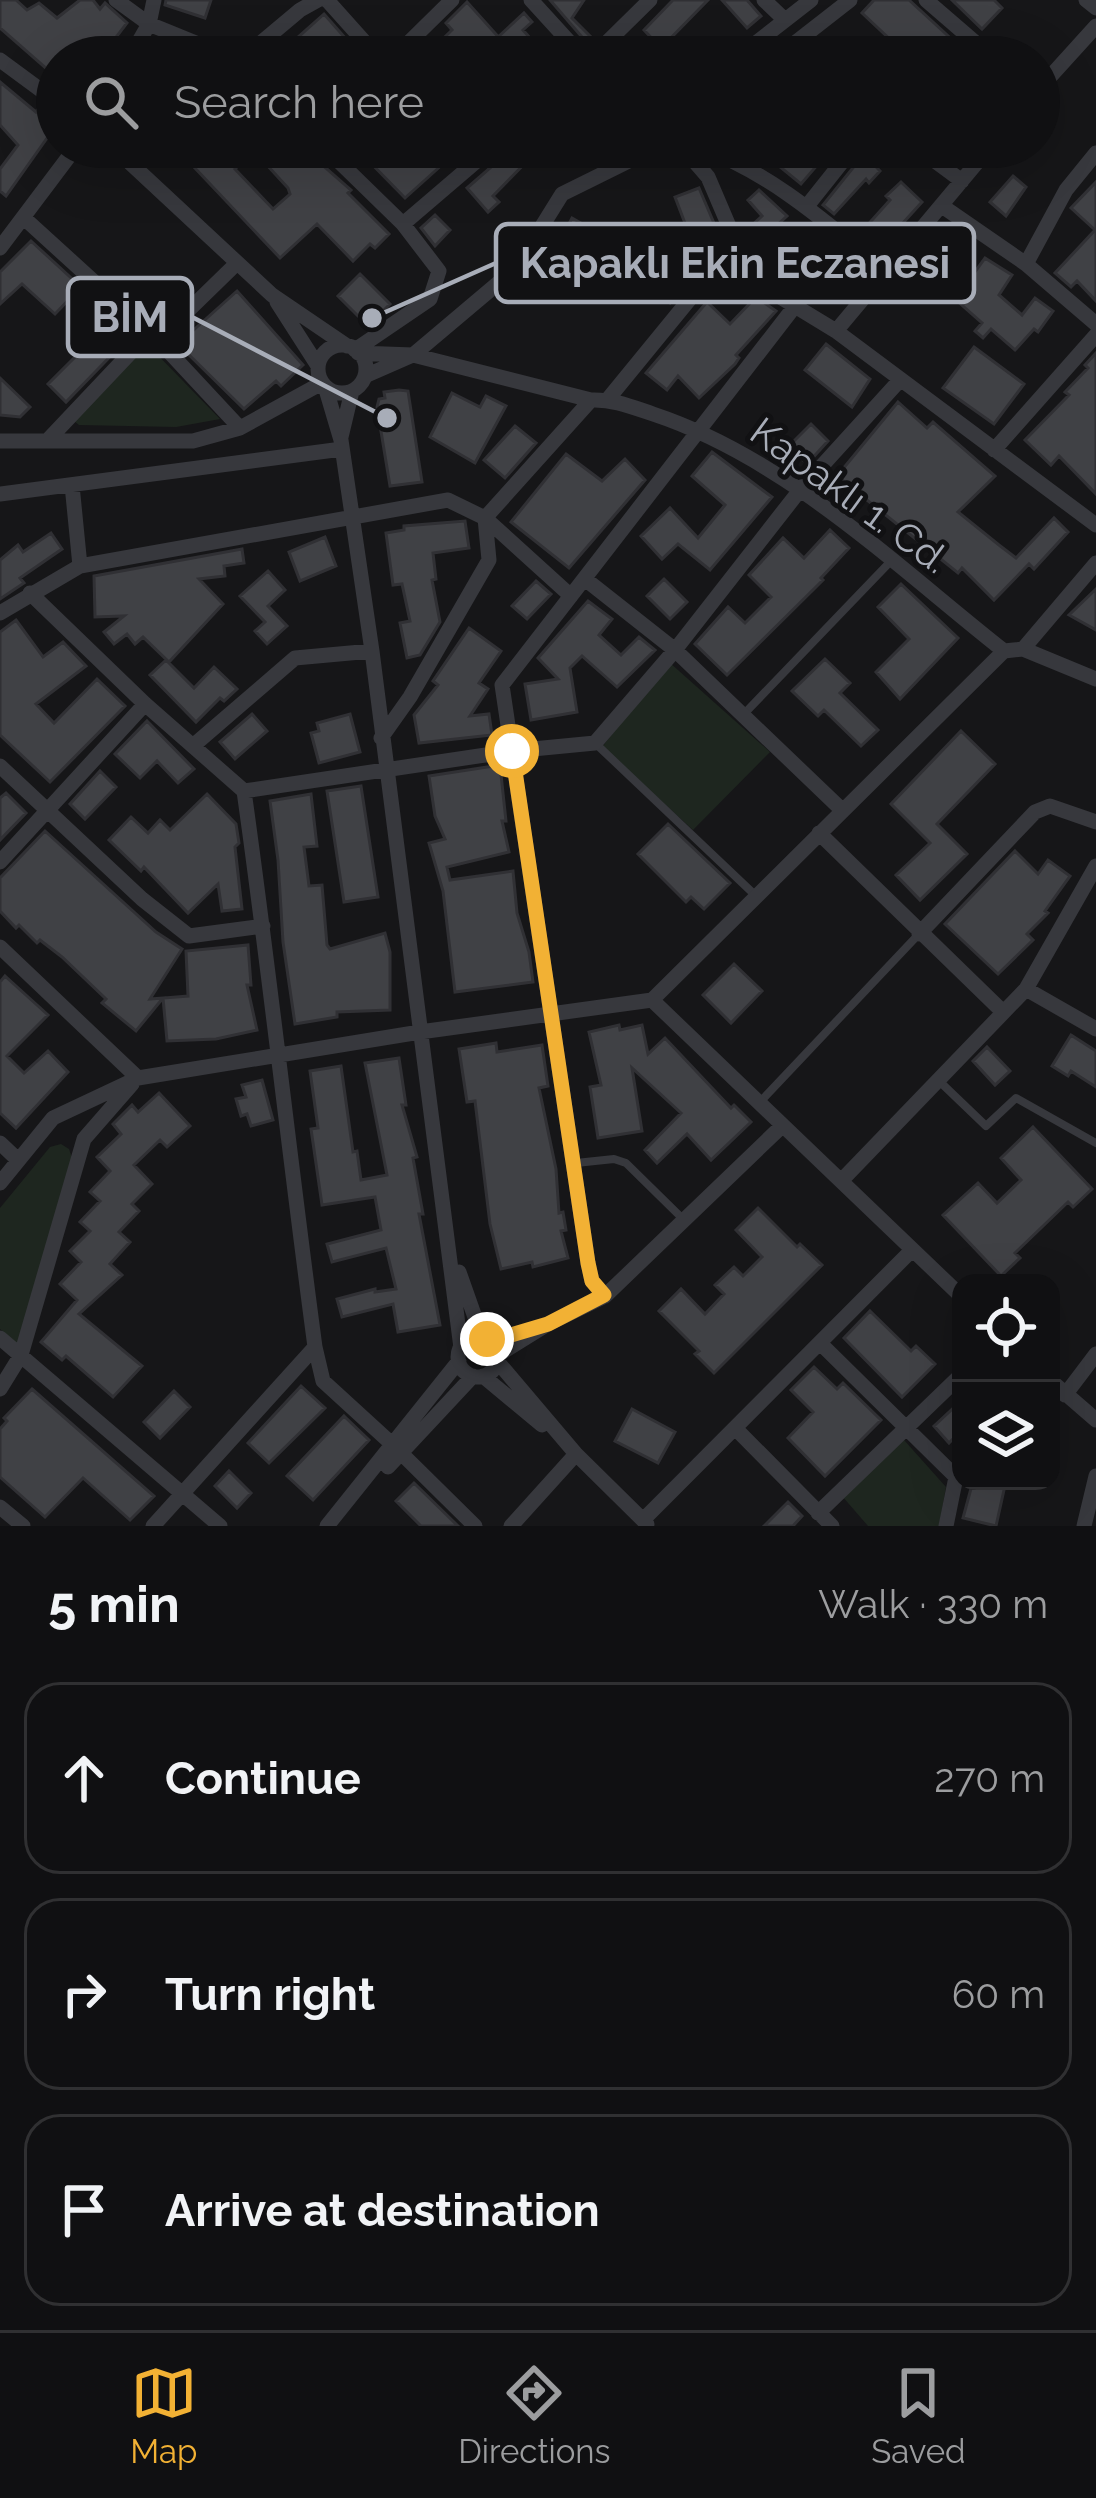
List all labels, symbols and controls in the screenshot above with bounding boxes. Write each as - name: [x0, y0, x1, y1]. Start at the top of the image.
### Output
- search box: [36, 36, 1060, 168]
- icon: search: [78, 69, 144, 135]
- text: Search here: [174, 76, 424, 129]
- callout: Kapaklı Ekin Eczanesi: [496, 224, 974, 302]
- text: Kapaklı Ekin Eczanesi: [520, 239, 950, 288]
- callout: BİM: [68, 278, 192, 356]
- text: BİM: [92, 292, 168, 342]
- street label: Kapaklı 1. Cd.: [742, 408, 958, 582]
- route start: [485, 724, 539, 778]
- map controls: [952, 1274, 1060, 1490]
- button: locate: [952, 1274, 1060, 1382]
- route end: [460, 1312, 514, 1366]
- button: layers: [952, 1382, 1060, 1490]
- text: 5 min: [48, 1574, 180, 1634]
- text: Walk · 330 m: [818, 1581, 1048, 1627]
- icon: ahead: [51, 1745, 117, 1811]
- text: Continue: [165, 1752, 361, 1805]
- text: 270 m: [934, 1755, 1045, 1801]
- icon: right: [51, 1961, 117, 2027]
- text: Turn right: [165, 1968, 375, 2021]
- text: 60 m: [952, 1971, 1045, 2017]
- icon: arrive: [51, 2177, 117, 2243]
- text: Arrive at destination: [165, 2184, 600, 2237]
- tab: Map: [130, 2360, 197, 2471]
- tab: Directions: [458, 2360, 611, 2471]
- tab: Saved: [871, 2360, 966, 2471]

